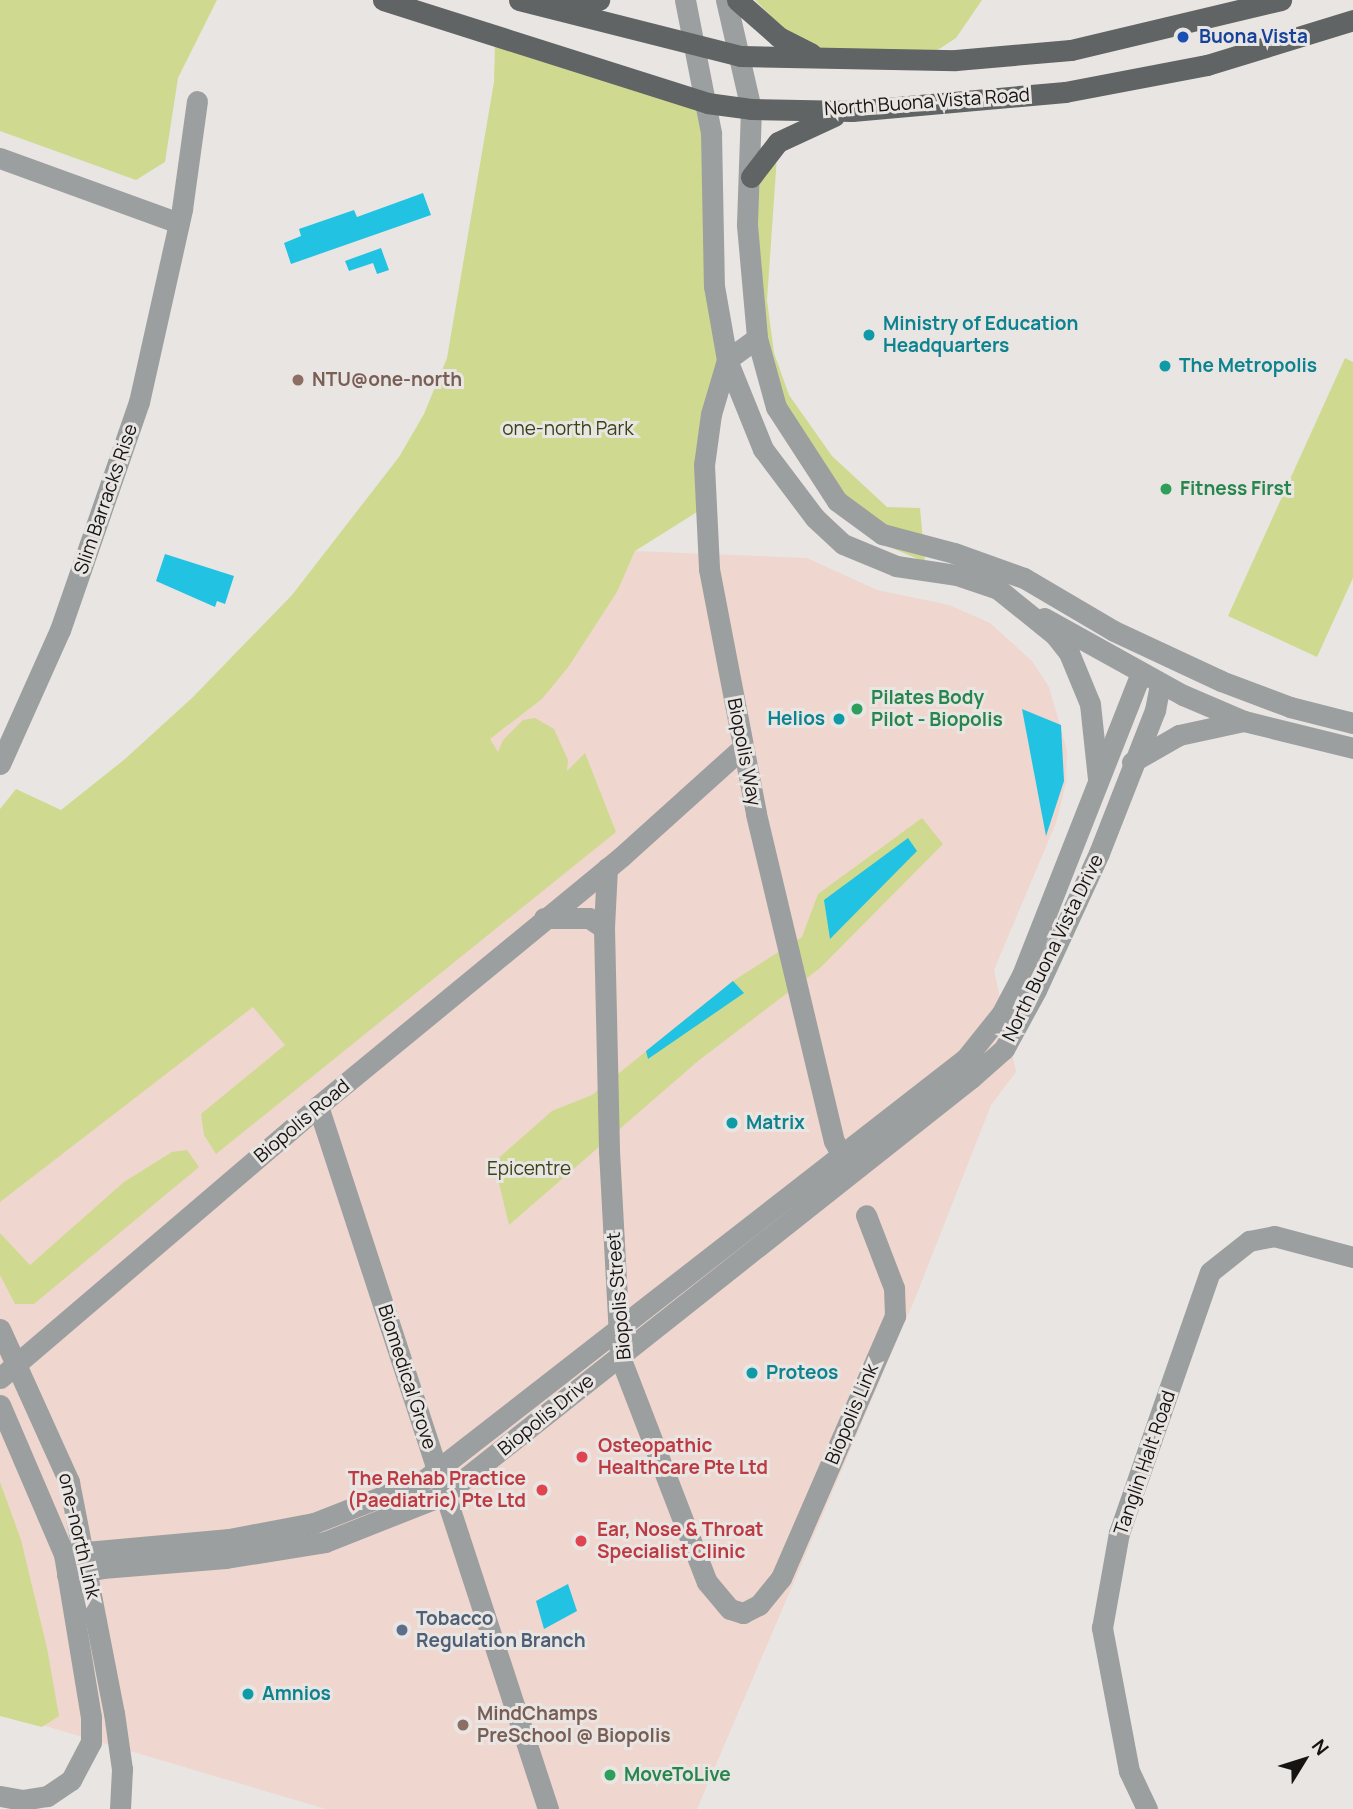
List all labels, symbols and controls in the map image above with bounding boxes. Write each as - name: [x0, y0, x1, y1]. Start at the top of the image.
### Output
- place label: Buona Vista: [1199, 26, 1308, 48]
- marker: Buona Vista: [1173, 27, 1193, 47]
- street label: North Buona Vista Road: [823, 83, 1031, 121]
- place label: Ministry of Education Headquarters: [883, 313, 1078, 357]
- marker: Ministry of Education Headquarters: [861, 327, 877, 343]
- place label: The Metropolis: [1179, 355, 1317, 377]
- marker: The Metropolis: [1157, 358, 1173, 374]
- place label: NTU@one-north: [312, 369, 462, 391]
- marker: NTU@one-north: [290, 372, 306, 388]
- park label: one-north Park: [502, 418, 634, 440]
- street label: Slim Barracks Rise: [70, 421, 142, 577]
- place label: Fitness First: [1180, 478, 1292, 500]
- marker: Fitness First: [1158, 481, 1174, 497]
- place label: Pilates Body Pilot - Biopolis: [871, 687, 1003, 731]
- street label: Biopolis Way: [722, 696, 766, 808]
- marker: Pilates Body Pilot - Biopolis: [849, 701, 865, 717]
- place label: Helios: [767, 708, 825, 730]
- marker: Helios: [831, 711, 847, 727]
- street label: North Buona Vista Drive: [998, 851, 1108, 1045]
- street label: Biopolis Road: [250, 1075, 354, 1167]
- place label: Matrix: [746, 1112, 805, 1134]
- marker: Matrix: [724, 1115, 740, 1131]
- park label: Epicentre: [487, 1158, 571, 1180]
- street label: Biopolis Street: [602, 1231, 636, 1361]
- street label: Biomedical Grove: [373, 1302, 441, 1452]
- street label: Biopolis Link: [821, 1360, 883, 1468]
- place label: Proteos: [766, 1362, 838, 1384]
- marker: Proteos: [744, 1365, 760, 1381]
- street label: Biopolis Drive: [493, 1369, 599, 1461]
- street label: Tanglin Halt Road: [1110, 1388, 1180, 1538]
- place label: Osteopathic Healthcare Pte Ltd: [598, 1435, 768, 1479]
- marker: Osteopathic Healthcare Pte Ltd: [572, 1447, 592, 1467]
- place label: The Rehab Practice (Paediatric) Pte Ltd: [347, 1468, 526, 1512]
- street label: one-north Link: [53, 1471, 105, 1601]
- marker: The Rehab Practice (Paediatric) Pte Ltd: [532, 1480, 552, 1500]
- place label: Ear, Nose & Throat Specialist Clinic: [597, 1519, 764, 1563]
- marker: Ear, Nose & Throat Specialist Clinic: [571, 1531, 591, 1551]
- place label: Tobacco Regulation Branch: [416, 1608, 586, 1652]
- marker: Tobacco Regulation Branch: [394, 1622, 410, 1638]
- place label: Amnios: [262, 1683, 331, 1705]
- marker: Amnios: [240, 1686, 256, 1702]
- place label: MindChamps PreSchool @ Biopolis: [477, 1703, 670, 1747]
- marker: MindChamps PreSchool @ Biopolis: [455, 1717, 471, 1733]
- north arrow: [1269, 1725, 1339, 1795]
- text: N: [1306, 1734, 1335, 1760]
- place label: MoveToLive: [624, 1764, 731, 1786]
- marker: MoveToLive: [602, 1767, 618, 1783]

